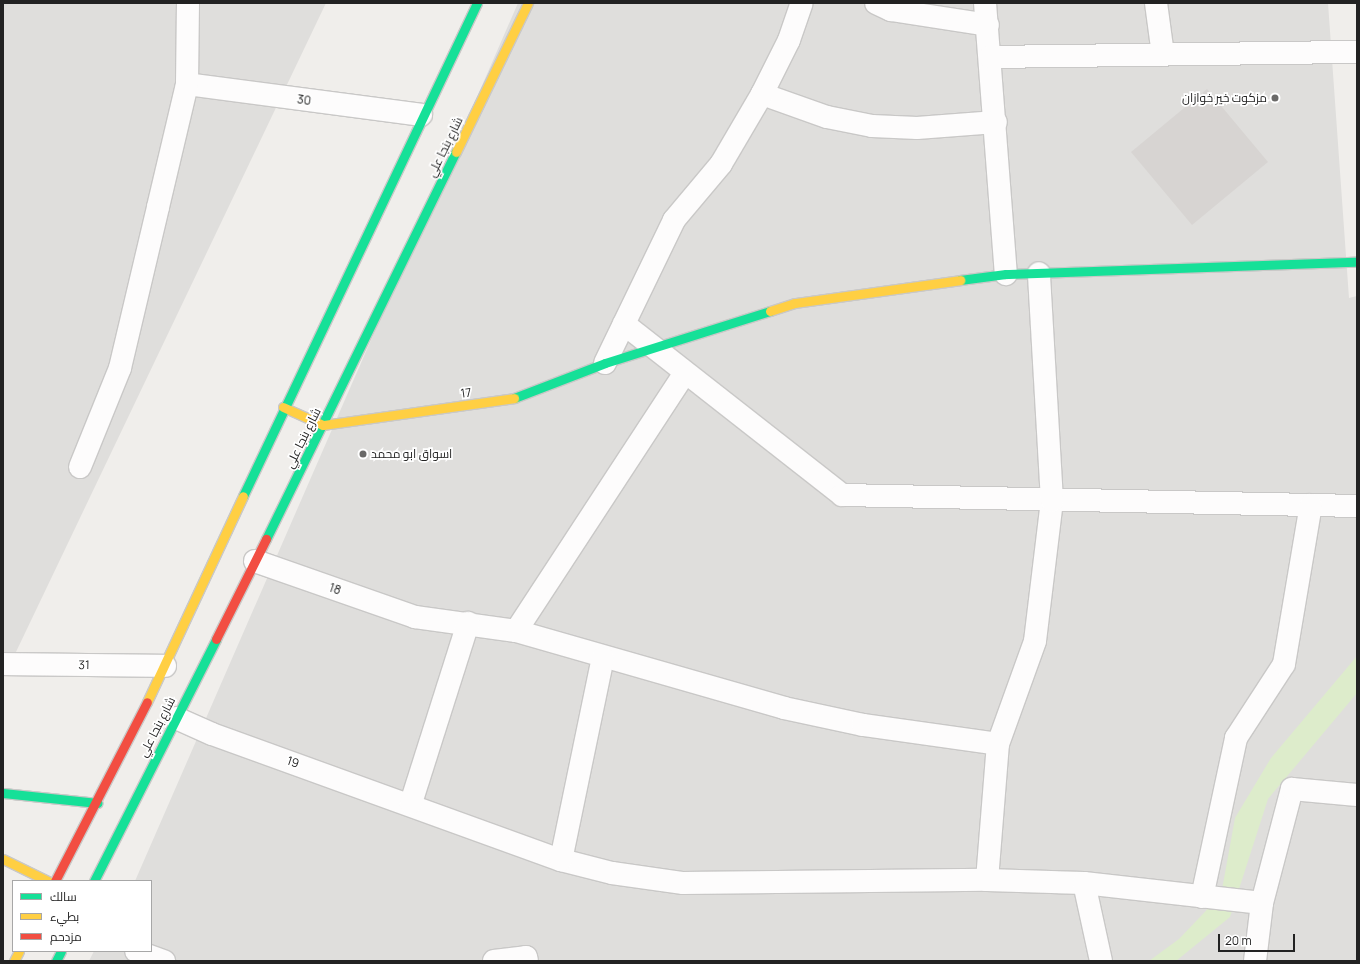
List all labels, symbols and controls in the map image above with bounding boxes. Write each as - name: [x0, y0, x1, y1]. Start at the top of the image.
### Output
- place label: مزكوت خير خوازان: [1182, 91, 1267, 105]
- street label: 30: [296, 92, 312, 108]
- marker: مزكوت خير خوازان: [1270, 93, 1280, 103]
- street label: شارع بنجا علي: [424, 115, 466, 179]
- street label: 17: [460, 385, 472, 401]
- street label: شارع بنجا علي: [282, 406, 324, 470]
- place label: اسواق ابو محمد: [371, 447, 452, 461]
- marker: اسواق ابو محمد: [358, 449, 368, 459]
- street label: 18: [327, 580, 343, 598]
- street label: 31: [78, 658, 90, 672]
- street label: شارع بنجا علي: [136, 695, 178, 759]
- street label: 19: [285, 753, 301, 771]
- legend: [12, 880, 152, 952]
- text: سالك: [50, 888, 77, 905]
- text: بطيء: [50, 908, 79, 925]
- scale bar: [1220, 926, 1297, 952]
- text: مزدحم: [50, 928, 82, 945]
- text: 20 m: [1225, 932, 1252, 949]

